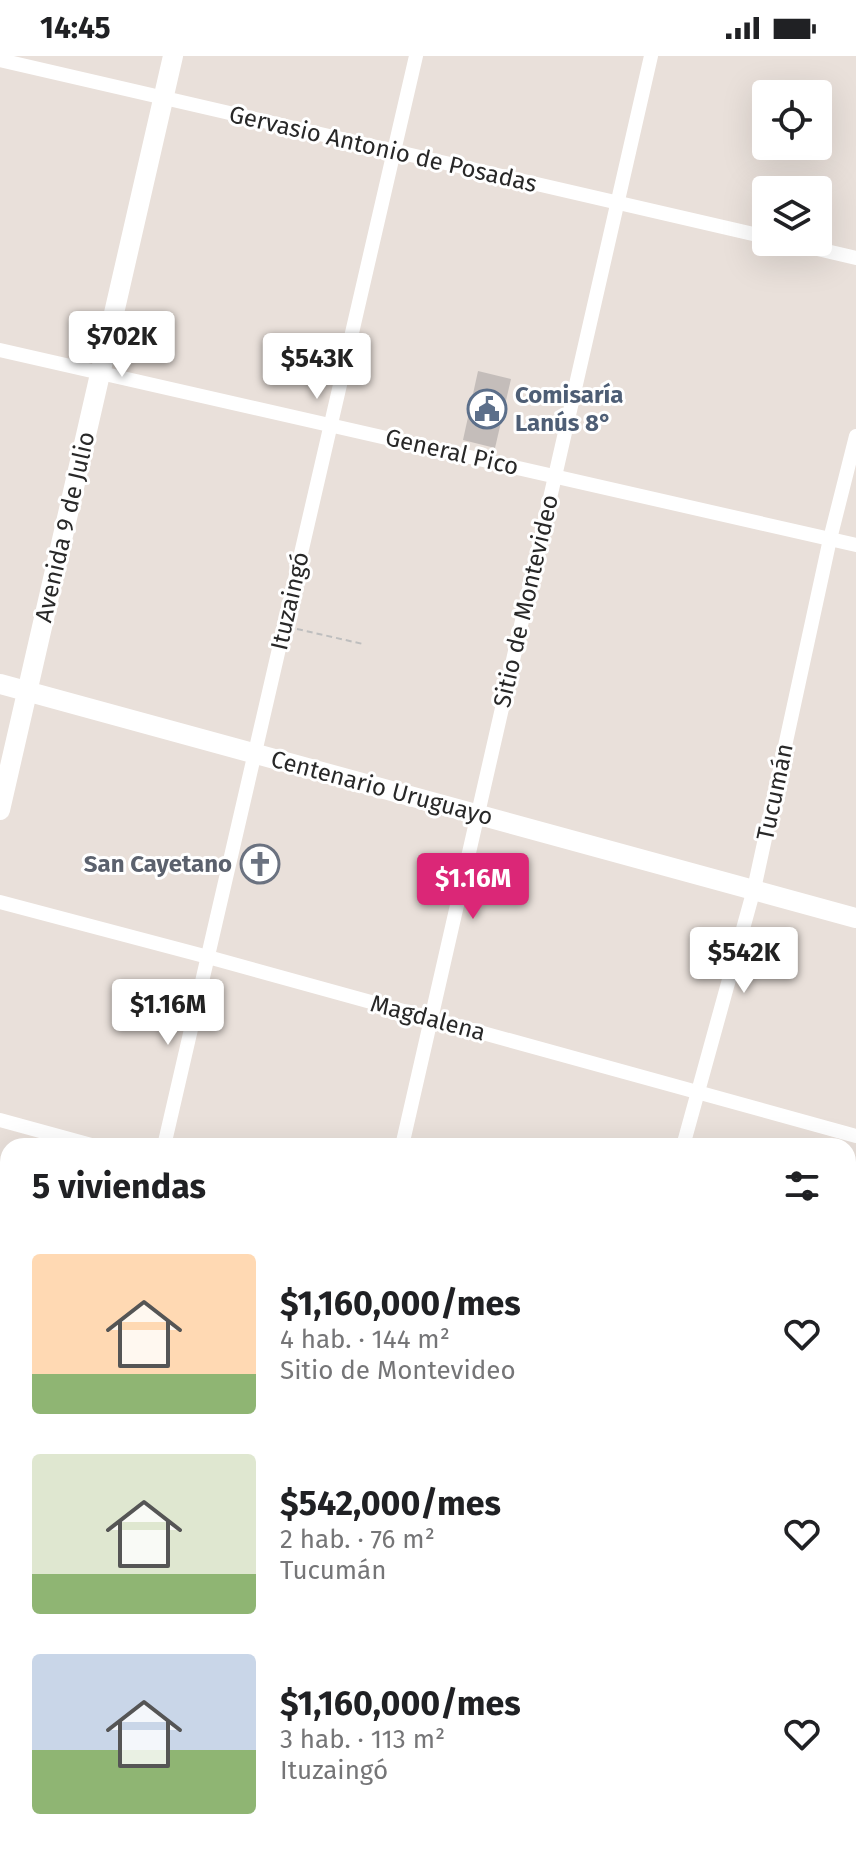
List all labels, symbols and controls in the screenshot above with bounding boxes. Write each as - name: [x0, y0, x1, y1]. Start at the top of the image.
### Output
- text: 14:45: [40, 10, 111, 46]
- map controls: [752, 80, 832, 256]
- button: locate: [752, 80, 832, 160]
- street label: Gervasio Antonio de Posadas: [226, 100, 540, 198]
- button: layers: [752, 176, 832, 256]
- pin: $702K: [66, 311, 178, 379]
- text: $702K: [87, 321, 157, 352]
- pin: $543K: [261, 333, 373, 401]
- text: $543K: [281, 343, 353, 374]
- place label: Comisaría Lanús 8°: [515, 381, 623, 437]
- public building icon: Comisaría Lanús 8°: [466, 388, 508, 430]
- street label: General Pico: [383, 423, 521, 481]
- street label: Avenida 9 de Julio: [29, 429, 101, 625]
- street label: Sitio de Montevideo: [488, 492, 564, 710]
- street label: Ituzaingó: [265, 549, 315, 653]
- street label: Tucumán: [751, 741, 799, 843]
- street label: Centenario Uruguayo: [268, 745, 496, 831]
- church icon: San Cayetano: [239, 843, 281, 885]
- place label: San Cayetano: [84, 850, 232, 878]
- pin: $1.16M: [408, 853, 538, 921]
- text: $1.16M: [435, 863, 511, 894]
- pin: $542K: [688, 927, 800, 995]
- text: $542K: [708, 937, 780, 968]
- pin: $1.16M: [103, 979, 233, 1047]
- text: $1.16M: [130, 989, 206, 1020]
- street label: Magdalena: [367, 989, 489, 1047]
- icon: filters: [780, 1164, 824, 1208]
- text: 5 viviendas: [32, 1166, 206, 1207]
- text: $1,160,000/mes: [280, 1283, 521, 1324]
- icon: home: [96, 1286, 192, 1382]
- icon: heart: [780, 1312, 824, 1356]
- text: 4 hab. · 144 m²: [280, 1324, 450, 1355]
- text: Sitio de Montevideo: [280, 1355, 516, 1386]
- text: $542,000/mes: [280, 1483, 501, 1524]
- icon: home: [96, 1486, 192, 1582]
- icon: heart: [780, 1512, 824, 1556]
- text: 2 hab. · 76 m²: [280, 1524, 435, 1555]
- text: Tucumán: [280, 1555, 387, 1586]
- text: $1,160,000/mes: [280, 1683, 521, 1724]
- icon: home: [96, 1686, 192, 1782]
- icon: heart: [780, 1712, 824, 1756]
- text: 3 hab. · 113 m²: [280, 1724, 445, 1755]
- text: Ituzaingó: [280, 1755, 388, 1786]

